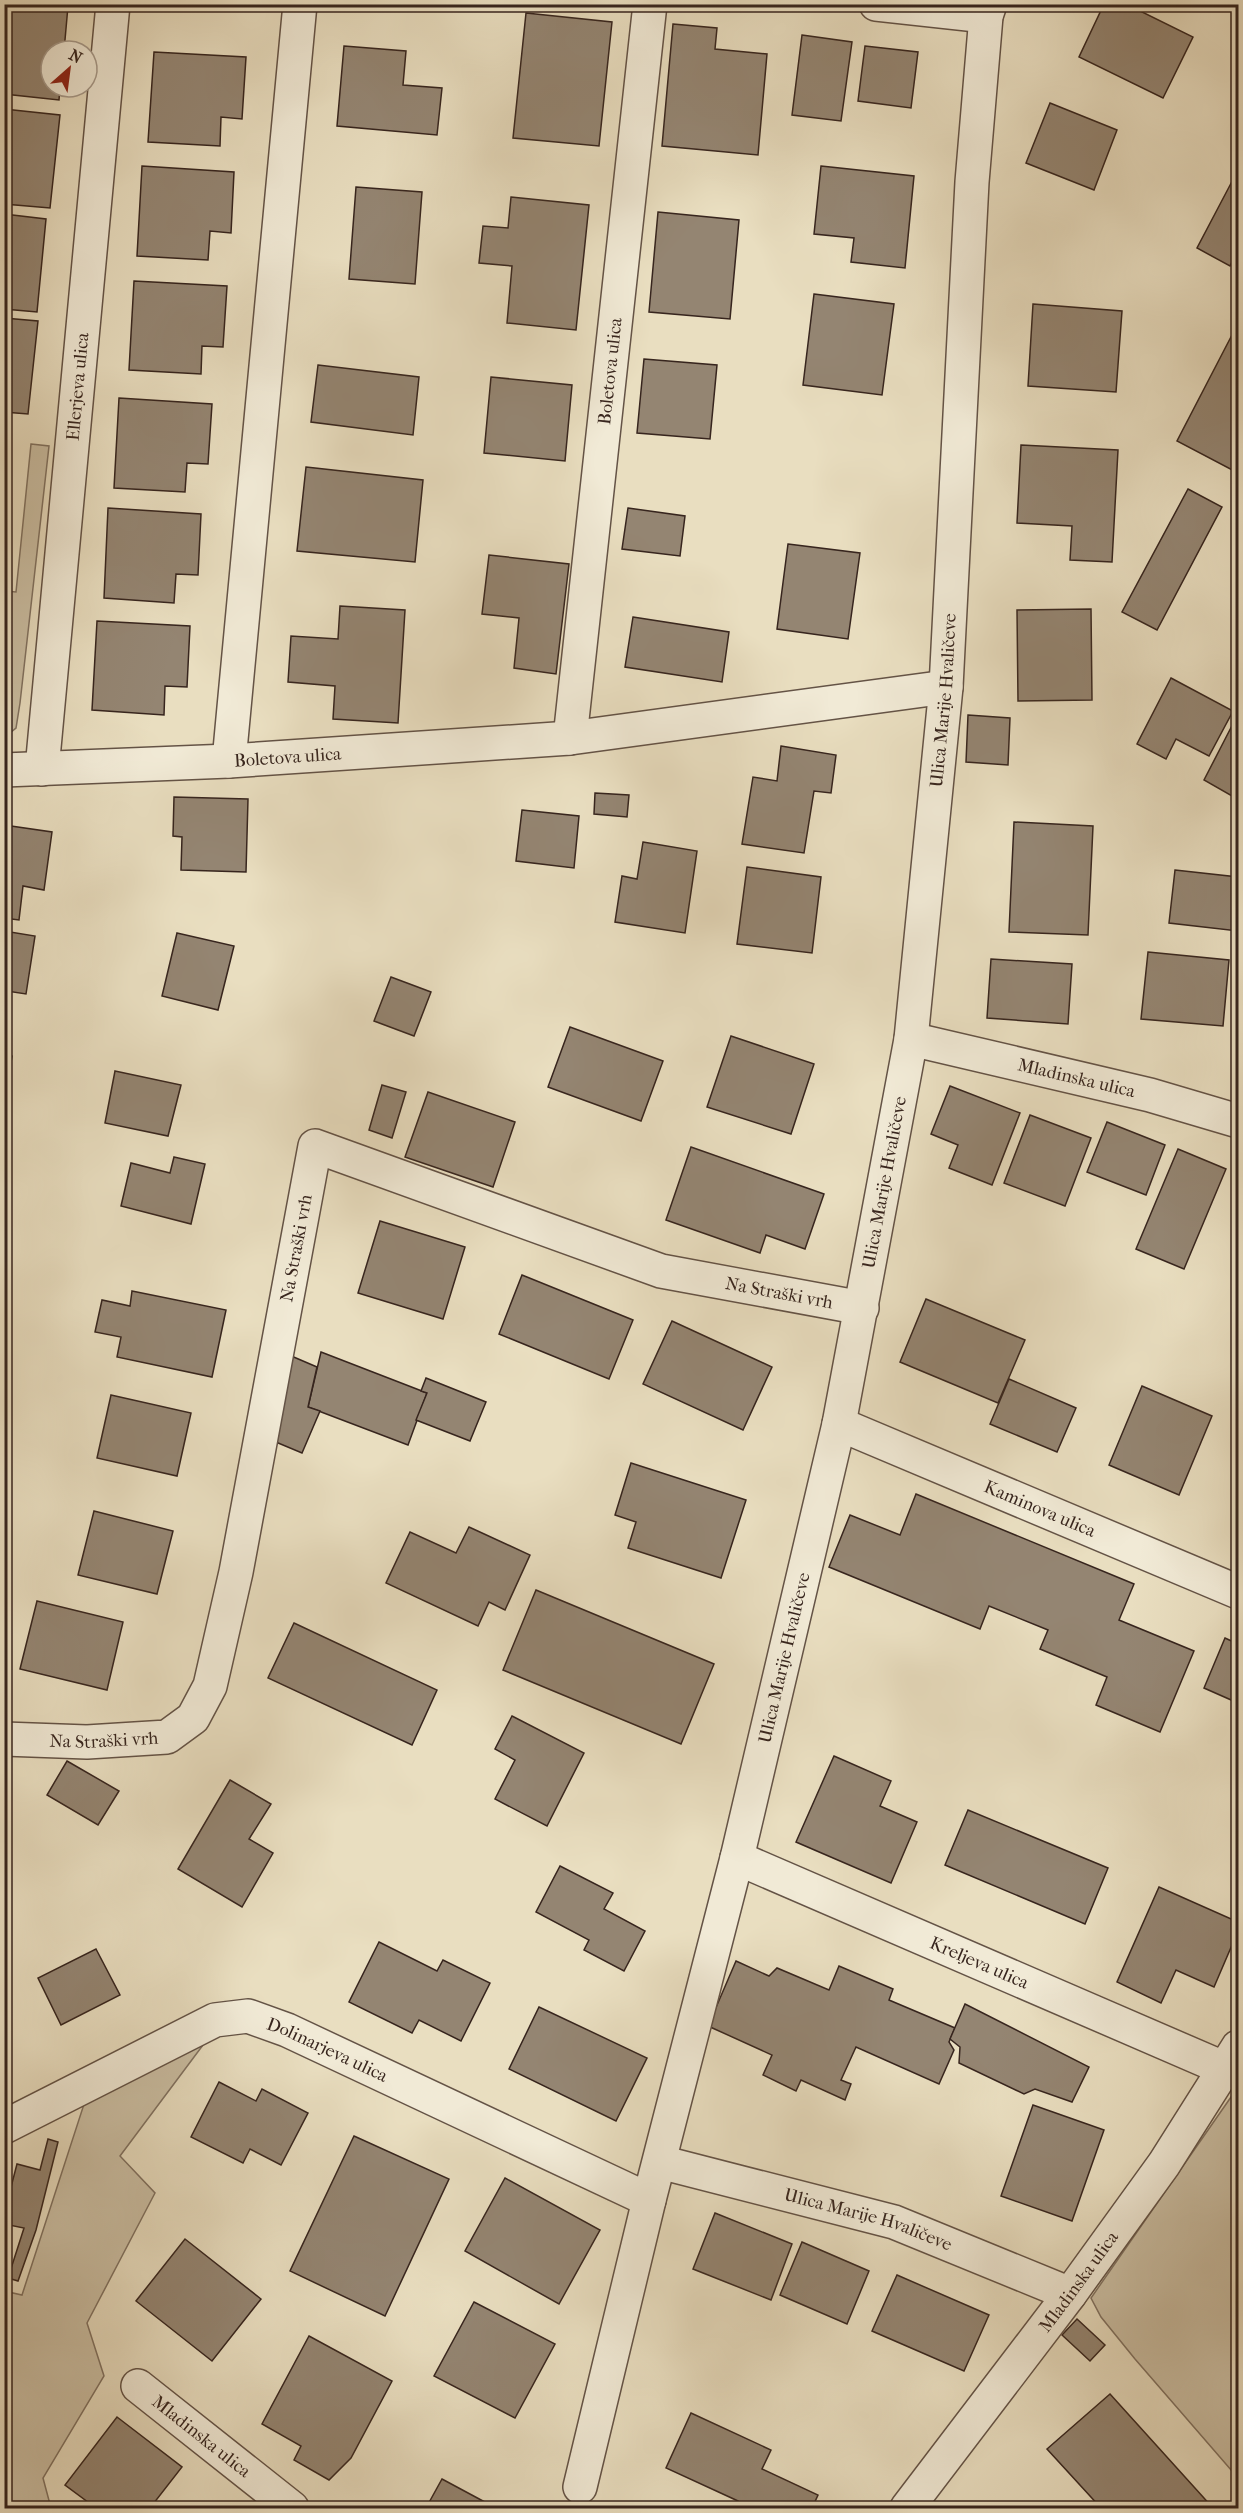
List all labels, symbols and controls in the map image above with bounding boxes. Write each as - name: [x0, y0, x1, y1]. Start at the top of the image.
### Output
- north arrow: [39, 39, 99, 99]
- text: N: [66, 45, 86, 68]
- street label: Boletova ulica: [594, 316, 626, 426]
- street label: Ellerjeva ulica: [62, 331, 93, 442]
- street label: Ulica Marije Hvaličeve: [926, 613, 960, 789]
- street label: Boletova ulica: [233, 743, 343, 771]
- street label: Mladinska ulica: [1016, 1054, 1138, 1102]
- street label: Ulica Marije Hvaličeve: [858, 1094, 911, 1270]
- street label: Na Straški vrh: [276, 1193, 316, 1304]
- street label: Na Straški vrh: [724, 1273, 835, 1313]
- street label: Kaminova ulica: [981, 1476, 1099, 1542]
- street label: Ulica Marije Hvaličeve: [754, 1570, 814, 1745]
- street label: Na Straški vrh: [49, 1727, 159, 1753]
- street label: Kreljeva ulica: [927, 1932, 1032, 1994]
- street label: Dolinarjeva ulica: [264, 2013, 392, 2087]
- street label: Ulica Marije Hvaličeve: [782, 2184, 955, 2255]
- street label: Mladinska ulica: [1034, 2226, 1123, 2336]
- street label: Mladinska ulica: [148, 2391, 256, 2482]

